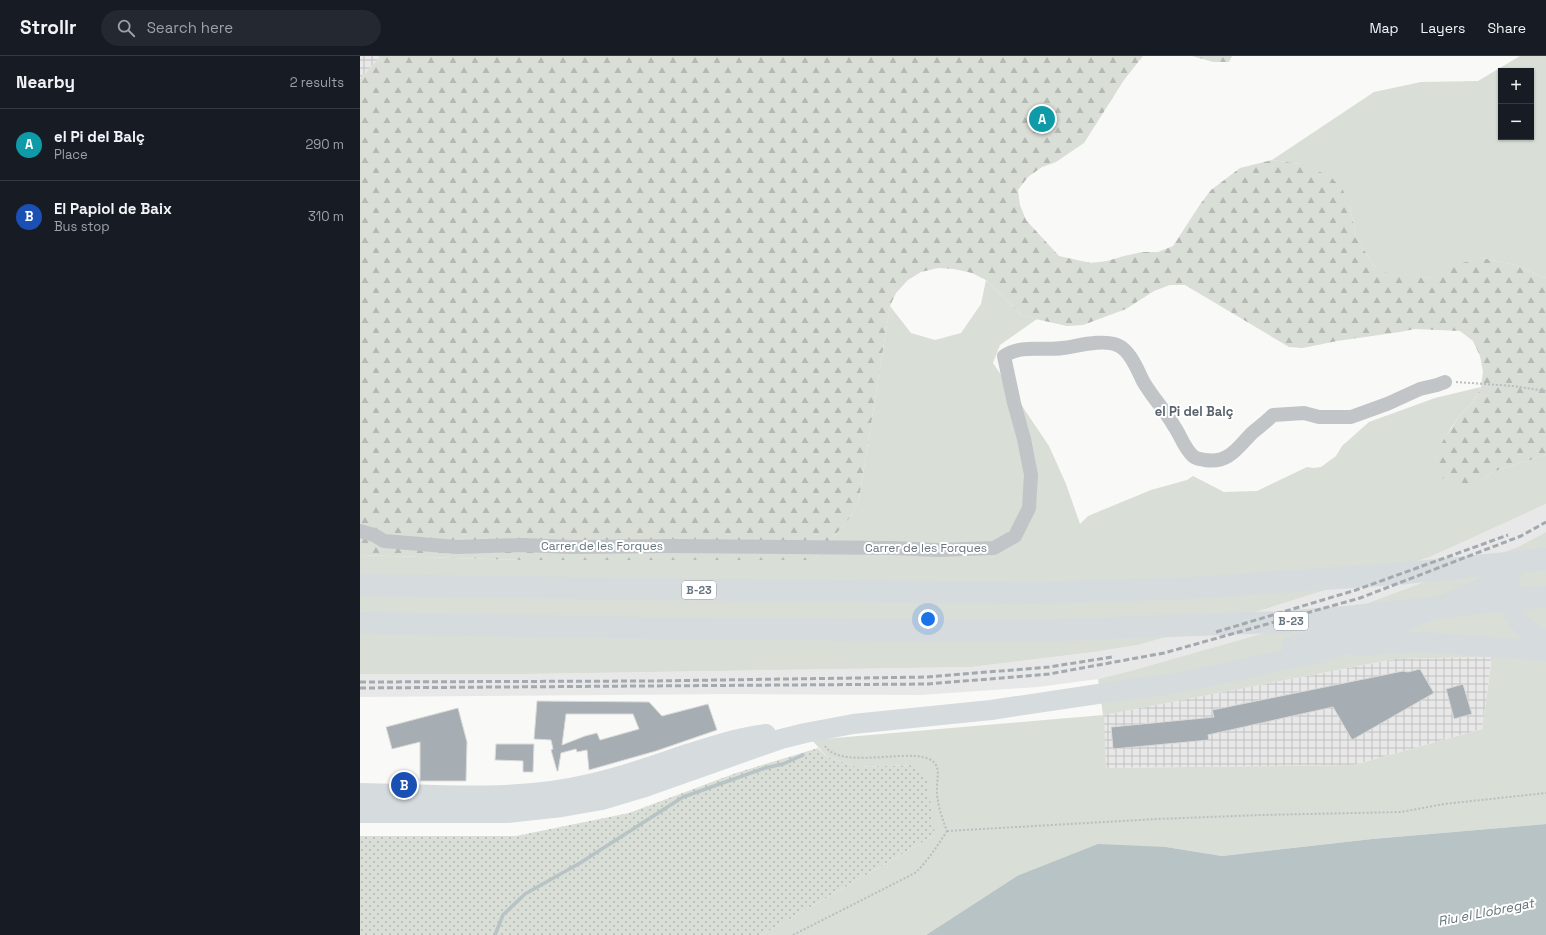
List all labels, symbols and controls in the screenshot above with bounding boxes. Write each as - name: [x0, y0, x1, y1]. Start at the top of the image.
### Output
- search box: [101, 10, 381, 46]
- text: Strollr: [20, 15, 77, 40]
- icon: search: [115, 17, 137, 39]
- text: Search here: [147, 18, 233, 37]
- text: Map: [1369, 19, 1399, 37]
- text: Layers: [1421, 19, 1465, 37]
- text: Share: [1487, 19, 1526, 37]
- map controls: [1498, 68, 1534, 140]
- button: +: [1498, 68, 1534, 104]
- text: Nearby: [16, 71, 75, 93]
- text: 2 results: [290, 74, 344, 91]
- pin: A: [1029, 104, 1055, 134]
- button: −: [1498, 104, 1534, 140]
- text: el Pi del Balç: [54, 127, 145, 146]
- text: A: [25, 136, 33, 153]
- text: 290 m: [305, 136, 344, 153]
- text: Place: [54, 146, 88, 163]
- text: El Papiol de Baix: [54, 199, 172, 218]
- text: B: [25, 208, 33, 225]
- text: 310 m: [308, 208, 344, 225]
- text: Bus stop: [54, 218, 110, 235]
- district label: el Pi del Balç: [1155, 403, 1234, 420]
- street label: Carrer de les Forques: [541, 538, 663, 554]
- street label: Carrer de les Forques: [865, 540, 987, 556]
- road number: B-23: [682, 581, 716, 599]
- your location: [918, 609, 938, 629]
- road number: B-23: [1274, 612, 1308, 630]
- pin: B: [391, 770, 417, 800]
- water label: Riu el Llobregat: [1437, 894, 1536, 930]

